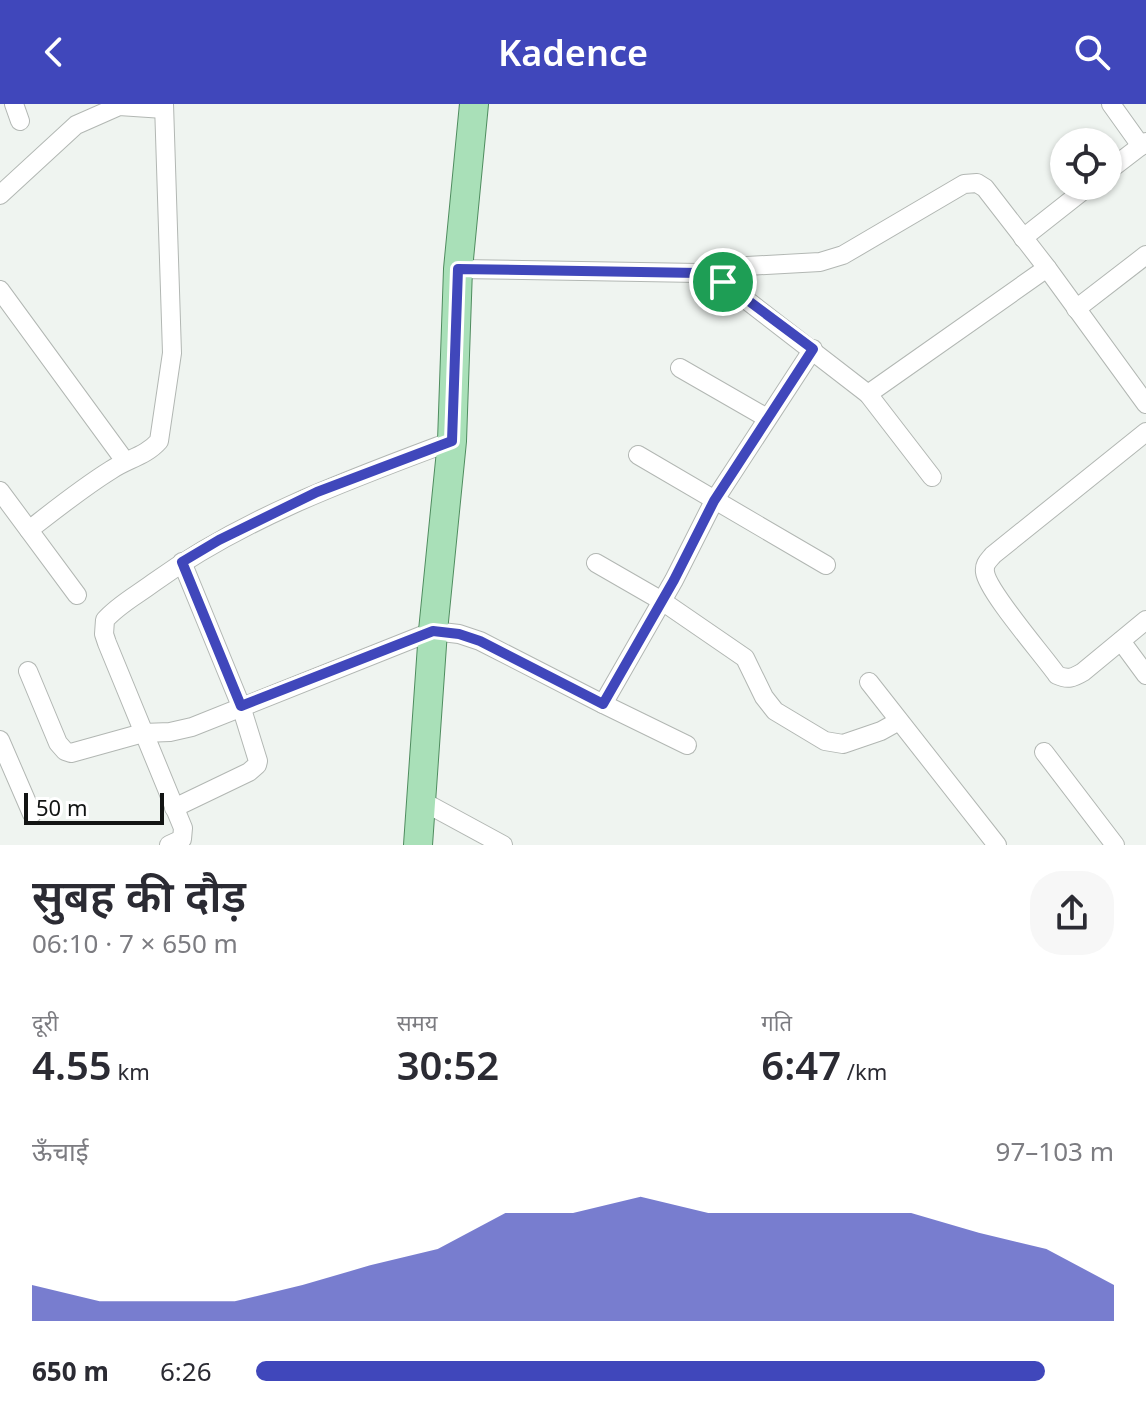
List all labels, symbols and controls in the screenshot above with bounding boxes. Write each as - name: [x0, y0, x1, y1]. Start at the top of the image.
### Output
- text: Kadence: [498, 28, 648, 77]
- icon: back: [32, 30, 76, 74]
- icon: search: [1070, 30, 1114, 74]
- map controls: [1050, 128, 1122, 200]
- button: locate: [1050, 128, 1122, 200]
- pin: [689, 248, 757, 316]
- icon: arrive: [701, 260, 745, 304]
- scale bar: [24, 789, 164, 825]
- text: 50 m: [36, 792, 87, 822]
- text: सुबह की दौड़: [32, 865, 246, 925]
- button: share: [1030, 871, 1114, 955]
- text: 06:10 · 7 × 650 m: [32, 925, 238, 961]
- text: दूरी: [32, 1007, 58, 1037]
- text: समय: [397, 1007, 437, 1037]
- text: गति: [761, 1007, 792, 1037]
- text: 4.55: [32, 1037, 112, 1092]
- text: 30:52: [397, 1037, 499, 1092]
- text: 6:47: [761, 1037, 841, 1092]
- text: km: [112, 1056, 150, 1086]
- text: /km: [841, 1056, 887, 1086]
- text: ऊँचाई: [32, 1133, 88, 1169]
- text: 97–103 m: [996, 1133, 1114, 1169]
- text: 650 m: [32, 1353, 109, 1389]
- text: 6:26: [160, 1353, 212, 1389]

